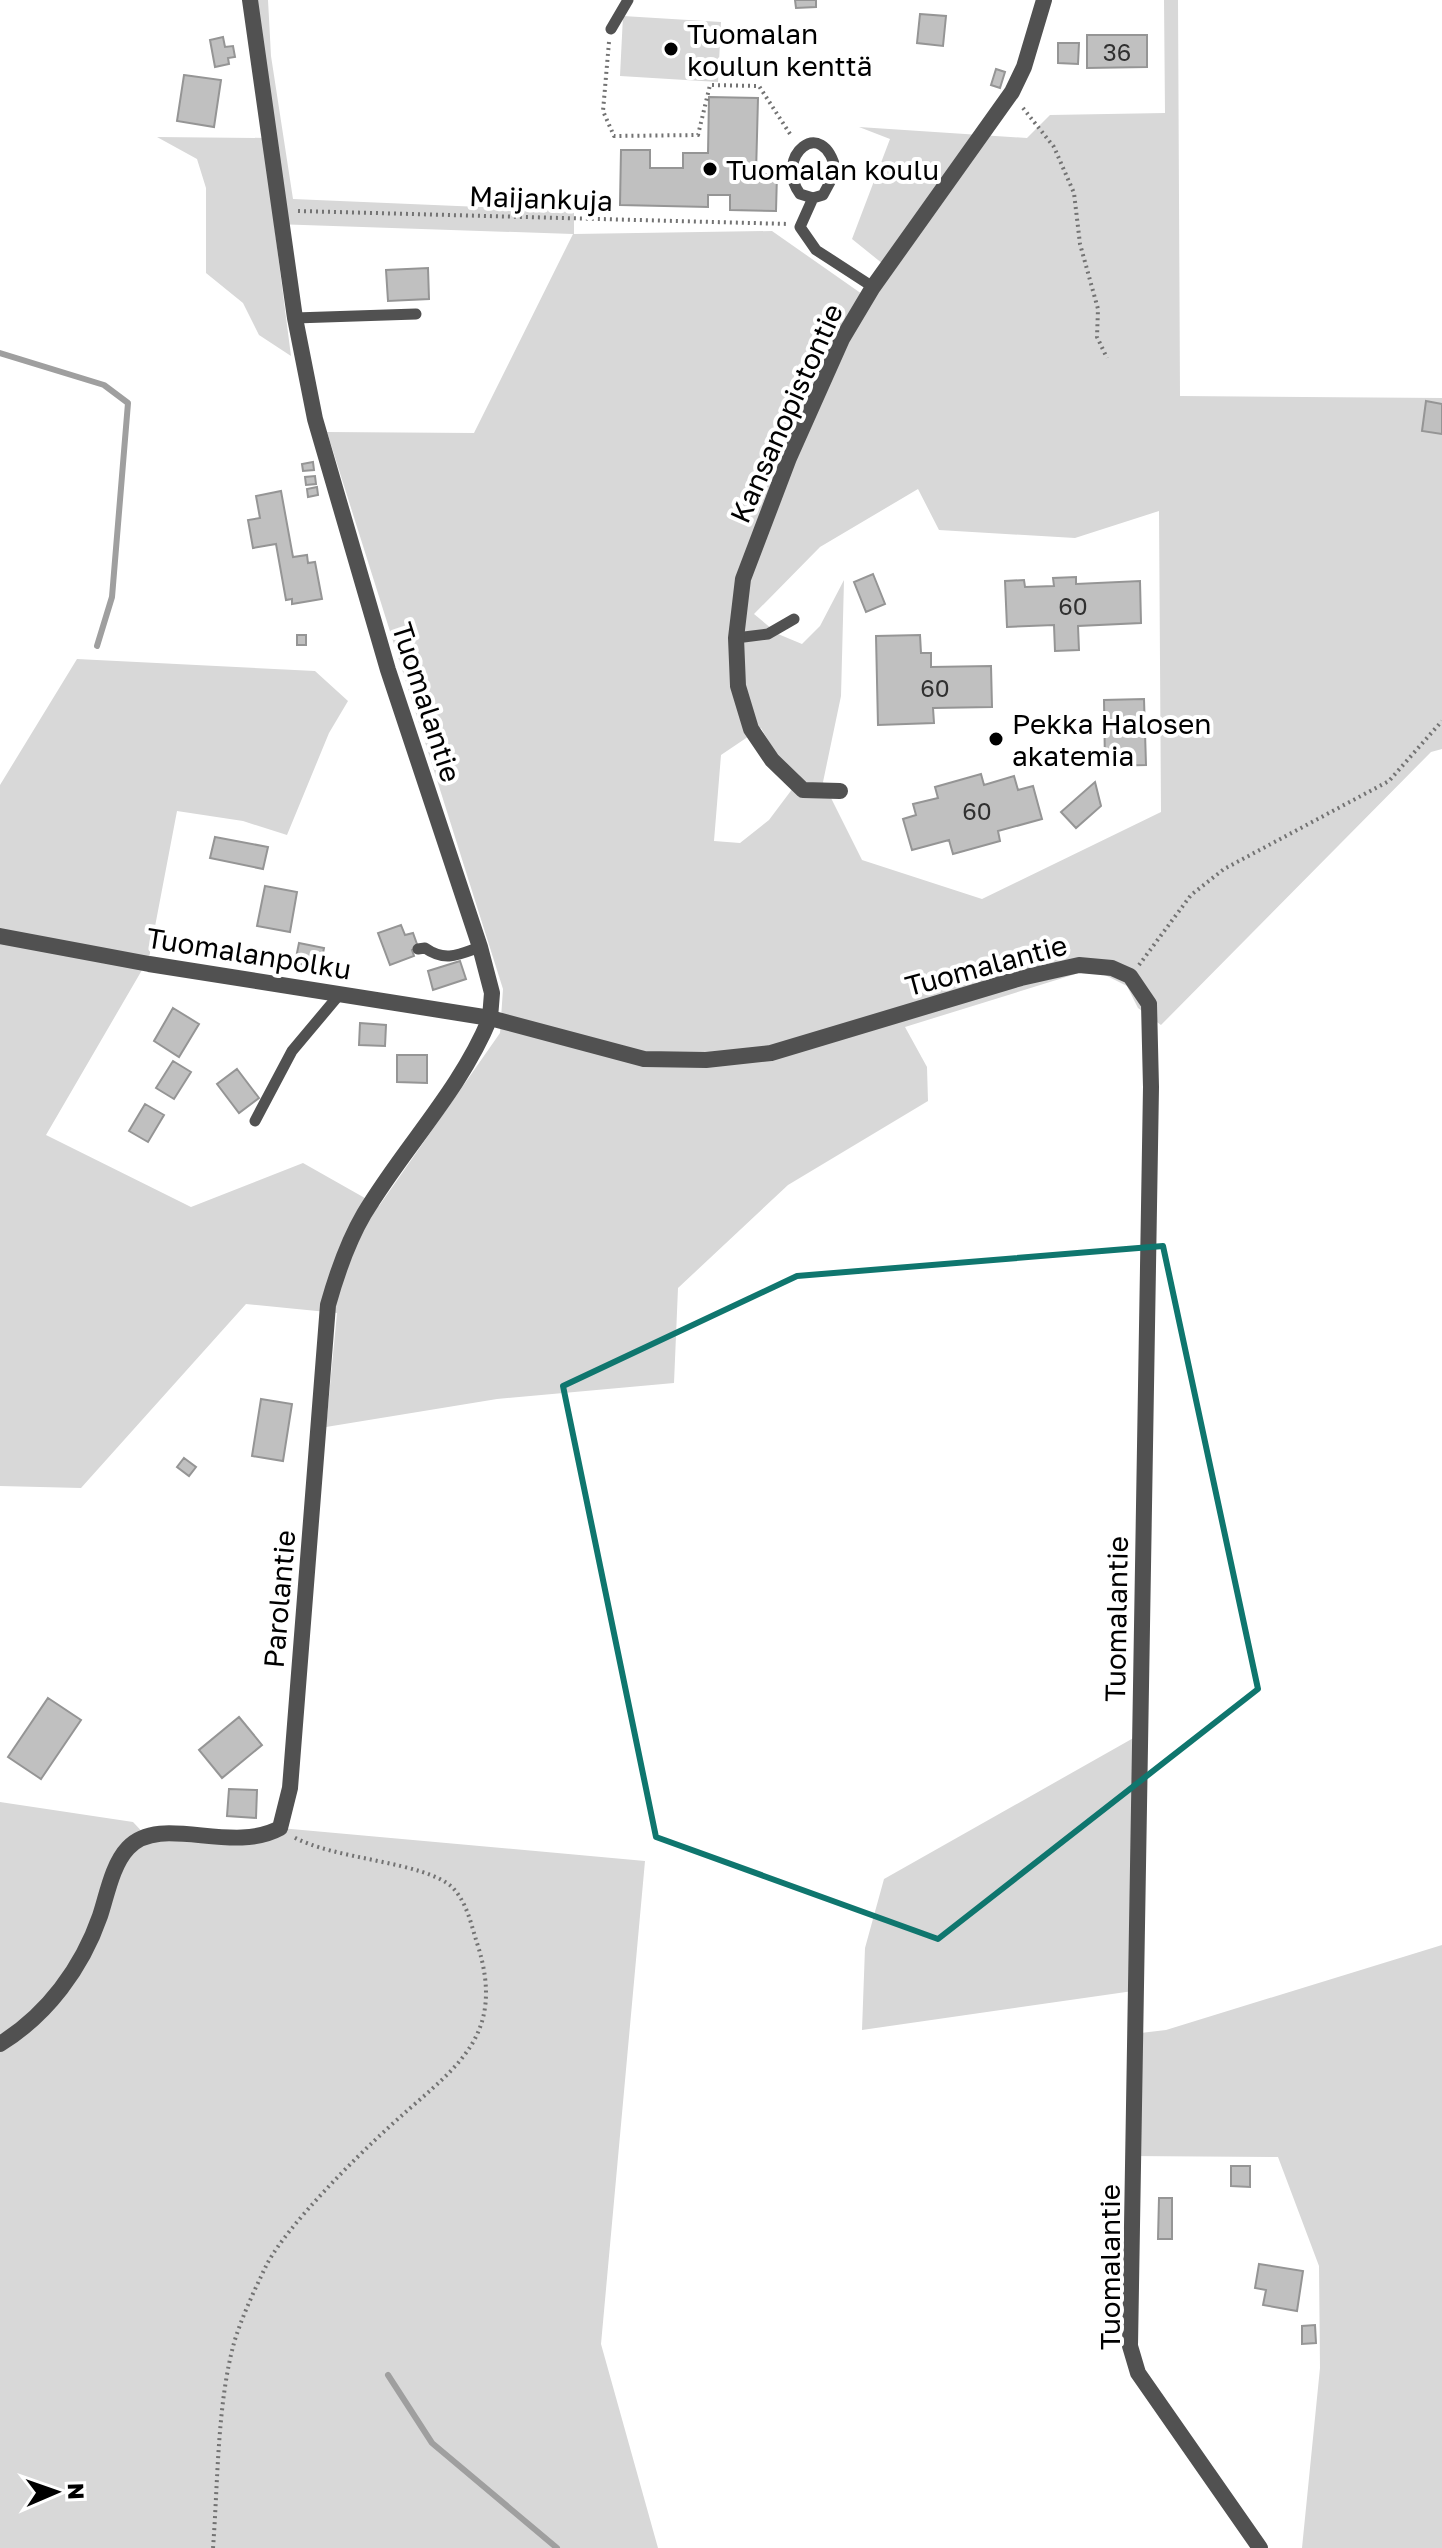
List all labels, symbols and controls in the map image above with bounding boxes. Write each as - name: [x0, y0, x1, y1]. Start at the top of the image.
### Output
- place label: Tuomalan koulun kenttä: [687, 17, 873, 82]
- house number: 36: [1103, 37, 1131, 66]
- marker: Tuomalan koulun kenttä: [662, 40, 680, 58]
- place label: Tuomalan koulu: [726, 153, 939, 186]
- marker: Tuomalan koulu: [701, 160, 719, 178]
- street label: Maijankuja: [468, 179, 614, 217]
- street label: Kansanopistontie: [723, 298, 849, 528]
- house number: 60: [1058, 591, 1088, 620]
- street label: Tuomalantie: [386, 618, 468, 786]
- house number: 60: [920, 673, 950, 702]
- place label: Pekka Halosen akatemia: [1012, 707, 1211, 772]
- marker: Pekka Halosen akatemia: [987, 730, 1005, 748]
- house number: 60: [962, 796, 992, 825]
- street label: Tuomalanpolku: [144, 921, 354, 985]
- street label: Tuomalantie: [902, 928, 1070, 1002]
- street label: Parolantie: [257, 1529, 301, 1669]
- street label: Tuomalantie: [1098, 1536, 1134, 1702]
- street label: Tuomalantie: [1093, 2184, 1126, 2350]
- north arrow: [16, 2452, 96, 2532]
- text: N: [63, 2482, 90, 2500]

